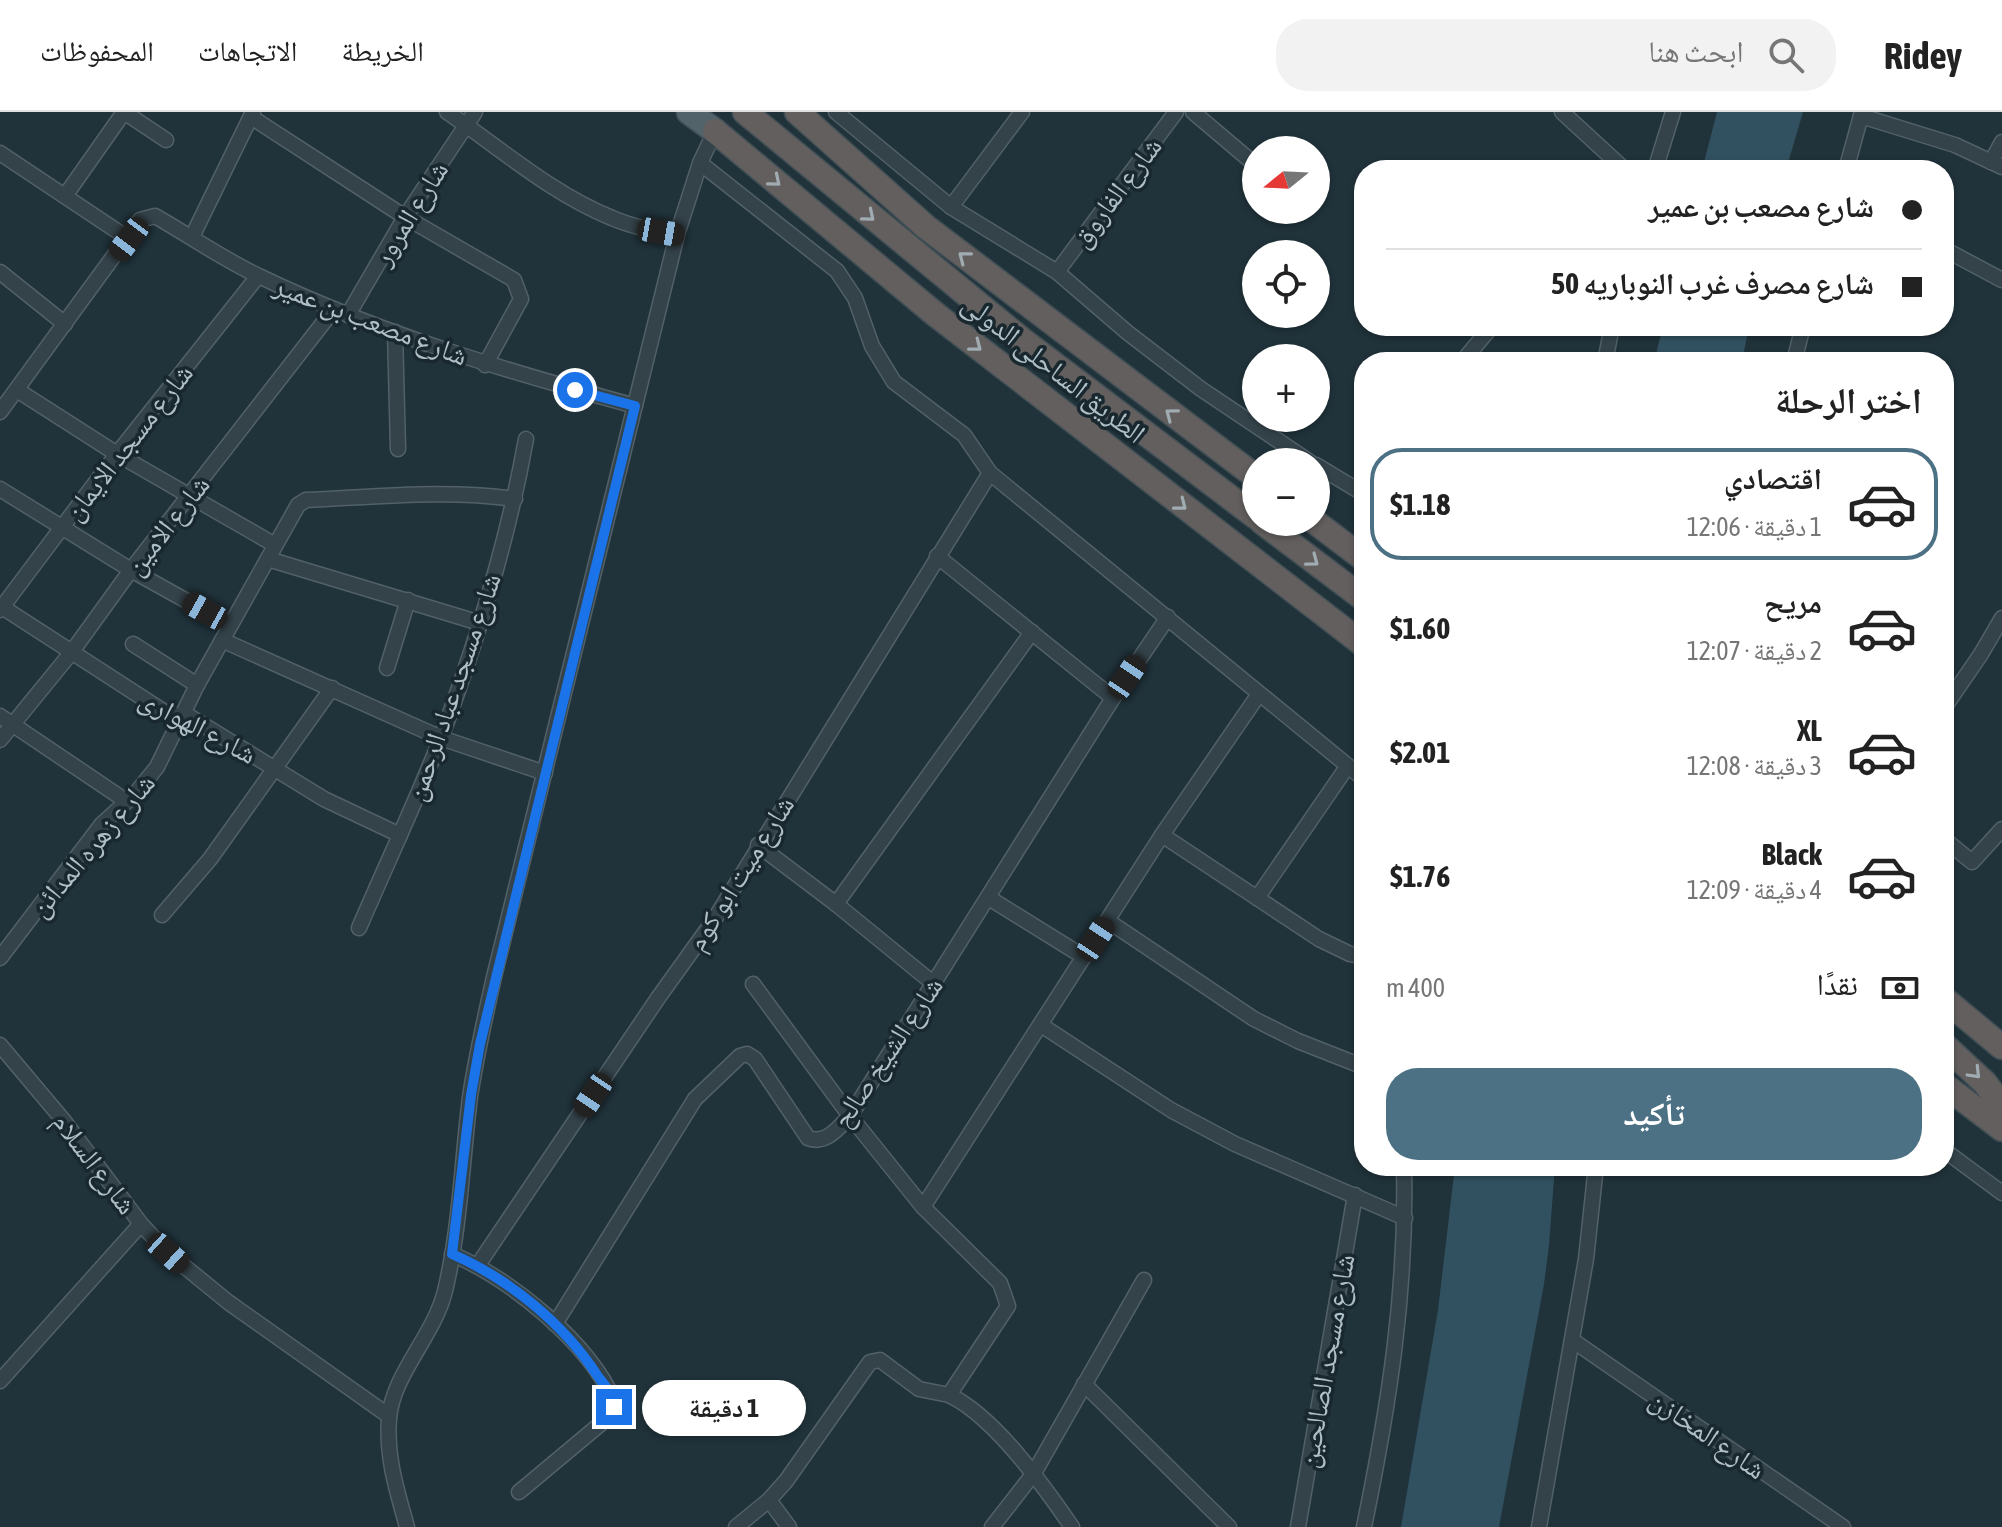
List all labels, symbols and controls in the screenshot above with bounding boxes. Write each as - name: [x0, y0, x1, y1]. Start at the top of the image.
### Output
- search box: [1276, 19, 1836, 91]
- icon: search: [1764, 33, 1808, 77]
- text: ابحث هنا: [1648, 34, 1744, 68]
- text: Ridey: [1884, 34, 1962, 77]
- text: المحفوظات: [40, 35, 154, 67]
- text: الاتجاهات: [198, 35, 297, 67]
- text: الخريطة: [341, 35, 424, 67]
- street label: شارع الفاروق: [1064, 131, 1169, 255]
- north arrow: [1242, 136, 1330, 224]
- map controls: [1242, 136, 1330, 536]
- street label: شارع المرور: [365, 155, 456, 273]
- one-way arrow: [765, 171, 780, 186]
- text: شارع مصعب بن عمير: [1648, 189, 1874, 223]
- one-way arrow: [860, 206, 875, 221]
- car: [105, 213, 153, 265]
- car: [635, 216, 687, 248]
- button: locate: [1242, 240, 1330, 328]
- one-way arrow: [958, 252, 973, 266]
- text: شارع مصرف غرب النوباريه 50: [1551, 266, 1874, 300]
- street label: شارع مصعب بن عمير: [268, 268, 472, 374]
- street label: الطريق الساحلى الدولى: [955, 287, 1152, 451]
- one-way arrow: [967, 336, 982, 350]
- button: +: [1242, 344, 1330, 432]
- street label: شارع مسجد الايمان: [57, 357, 201, 528]
- route start: [557, 372, 593, 408]
- text: اختر الرحلة: [1775, 379, 1922, 421]
- one-way arrow: [1166, 409, 1180, 423]
- button: −: [1242, 448, 1330, 536]
- text: اقتصادي: [1724, 461, 1822, 495]
- icon: car: [1846, 468, 1918, 540]
- street label: شارع الامين: [118, 469, 217, 582]
- text: $1.18: [1390, 487, 1450, 521]
- one-way arrow: [1172, 495, 1187, 509]
- text: 1 دقيقة · 12:06: [1687, 512, 1822, 542]
- one-way arrow: [1304, 551, 1319, 565]
- street label: شارع مسجد عباد الرحمن: [399, 569, 509, 806]
- text: مريح: [1764, 585, 1822, 619]
- car: [178, 589, 232, 633]
- icon: car: [1846, 592, 1918, 664]
- text: $1.60: [1390, 611, 1450, 645]
- text: 2 دقيقة · 12:07: [1687, 636, 1822, 666]
- car: [1104, 650, 1150, 704]
- street label: شارع الهوارى: [133, 682, 262, 772]
- text: XL: [1797, 713, 1822, 747]
- icon: car: [1846, 716, 1918, 788]
- text: $2.01: [1390, 735, 1450, 769]
- text: 3 دقيقة · 12:08: [1687, 751, 1822, 781]
- street label: شارع زهره المدائن: [23, 767, 163, 924]
- street label: شارع ميت ابو كوم: [680, 790, 803, 958]
- text: Black: [1762, 837, 1822, 871]
- icon: car: [1846, 840, 1918, 912]
- text: $1.76: [1390, 859, 1450, 893]
- text: 4 دقيقة · 12:09: [1687, 875, 1822, 905]
- car: [1073, 912, 1119, 966]
- icon: cash: [1878, 966, 1922, 1010]
- text: نقدًا: [1817, 967, 1858, 1001]
- street label: شارع الشيخ صالح: [825, 971, 951, 1134]
- text: 400 m: [1386, 973, 1445, 1003]
- one-way arrow: [1966, 1064, 1981, 1078]
- car: [570, 1068, 616, 1122]
- button: تأكيد: [1386, 1068, 1922, 1160]
- street label: شارع السلام: [44, 1106, 144, 1222]
- car: [142, 1228, 194, 1278]
- street label: شارع مسجد الصالحين: [1291, 1252, 1363, 1471]
- callout: 1 دقيقة: [642, 1379, 806, 1435]
- street label: شارع المخازن: [1643, 1382, 1772, 1487]
- route end: [596, 1389, 632, 1425]
- text: 1 دقيقة: [689, 1393, 759, 1423]

